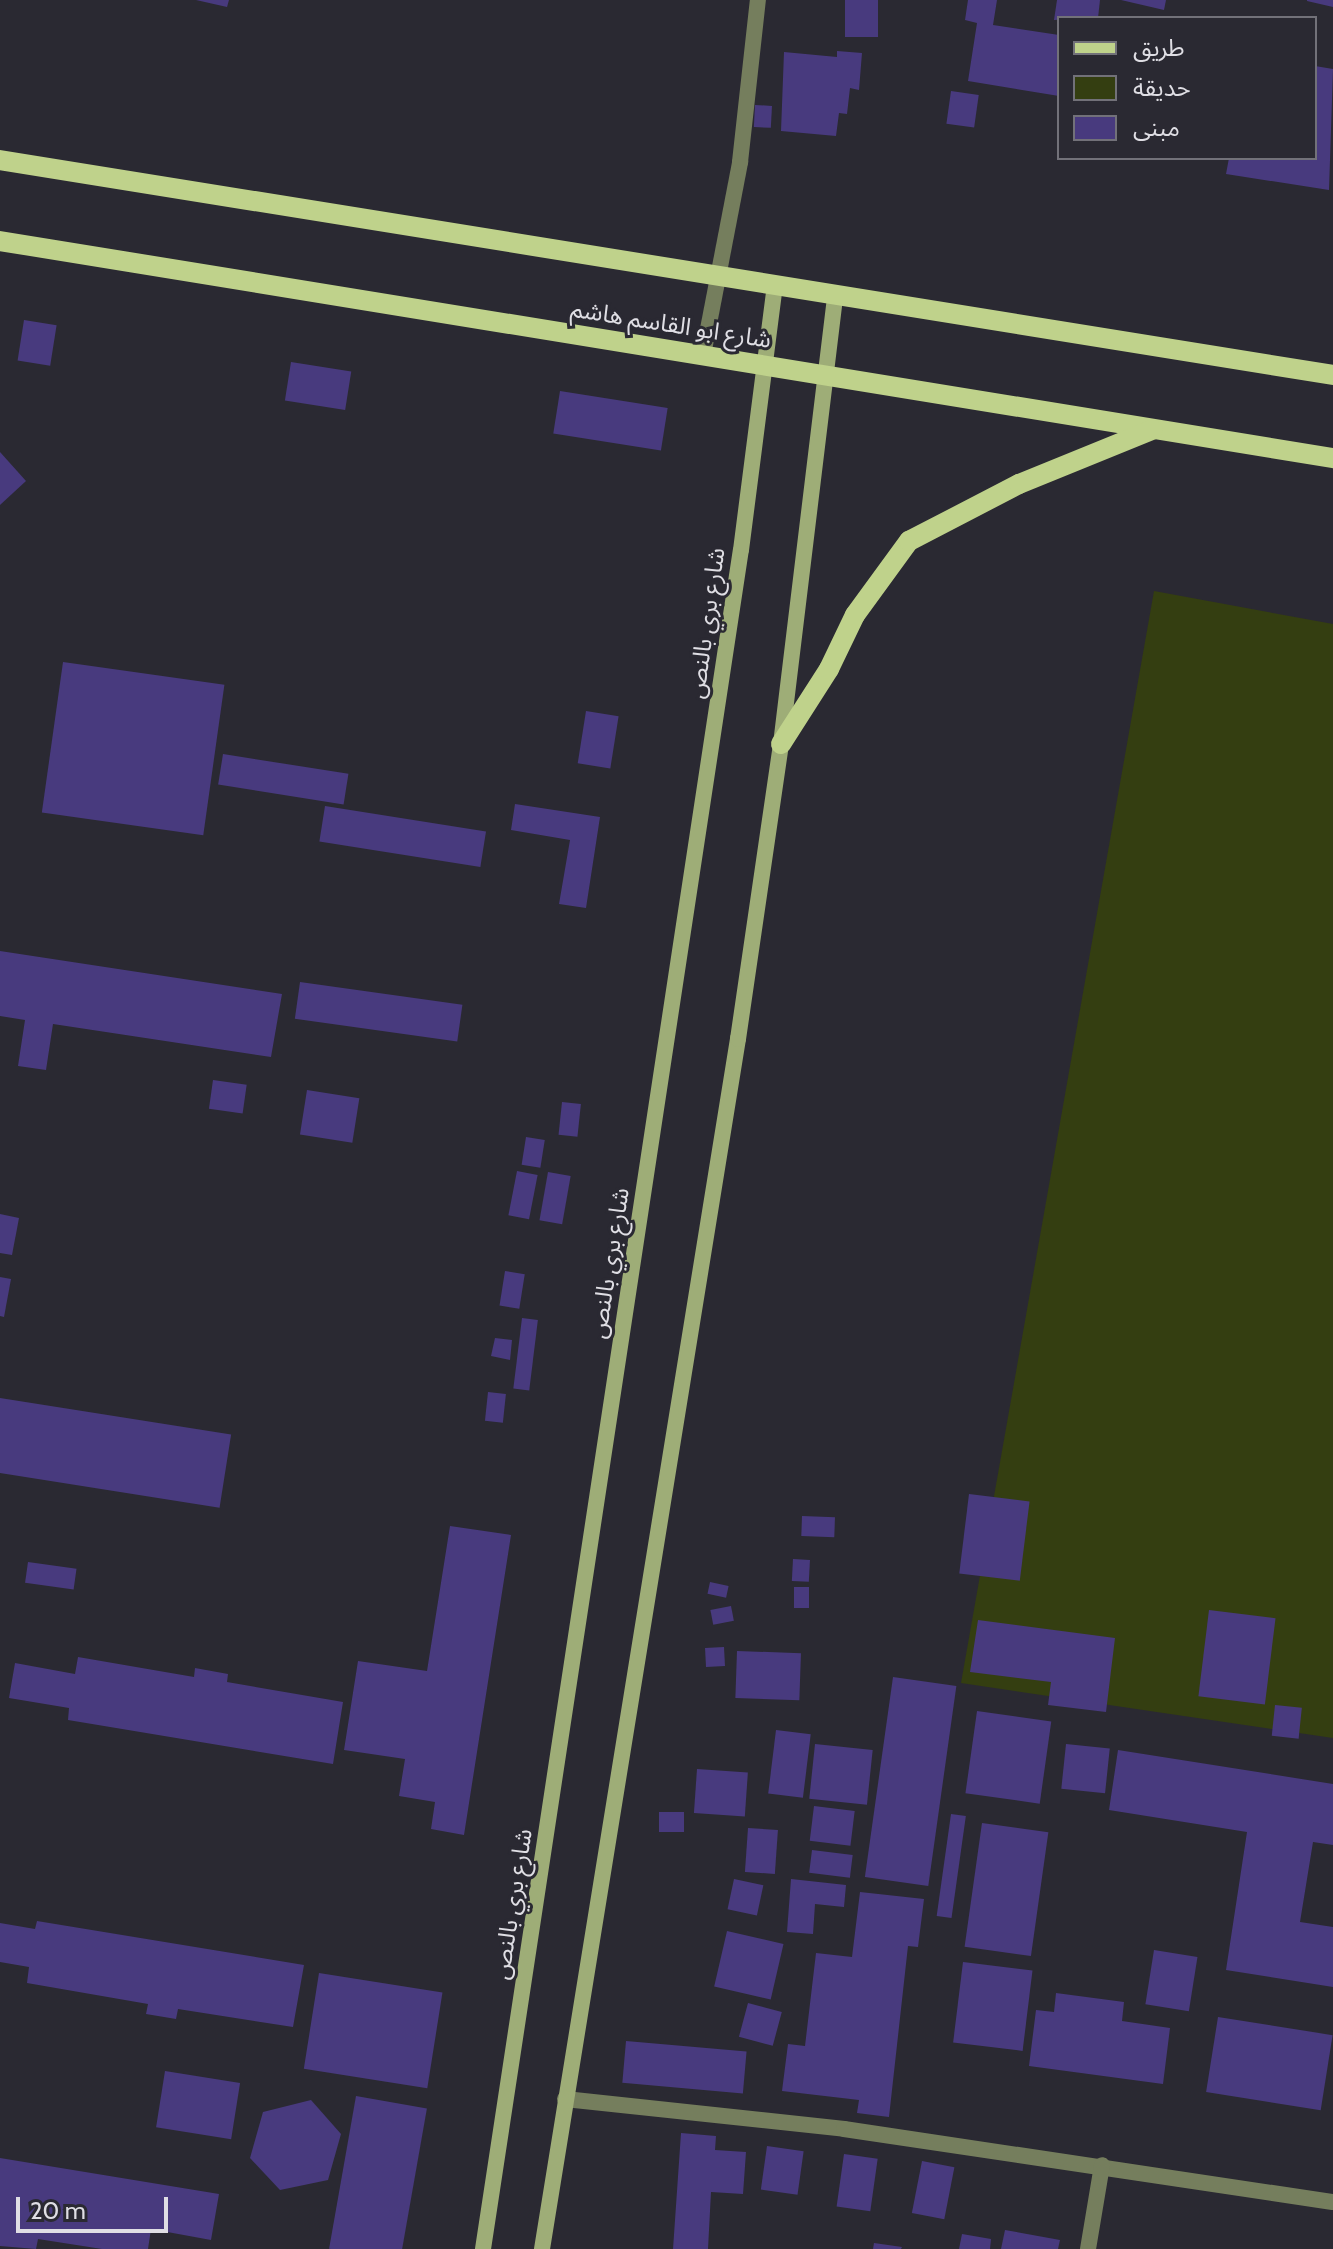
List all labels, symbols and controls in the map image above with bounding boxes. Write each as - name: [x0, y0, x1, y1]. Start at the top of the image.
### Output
- legend: [1057, 16, 1317, 160]
- text: طريق: [1133, 33, 1185, 62]
- text: حديقة: [1133, 73, 1191, 102]
- text: مبنى: [1133, 113, 1180, 142]
- street label: شارع ابو القاسم هاشم: [569, 294, 773, 354]
- street label: شارع بري بالنص: [681, 546, 731, 700]
- street label: شارع بري بالنص: [583, 1186, 635, 1340]
- street label: شارع بري بالنص: [486, 1827, 538, 1981]
- scale bar: [20, 2181, 172, 2231]
- text: 20 m: [30, 2196, 86, 2225]

